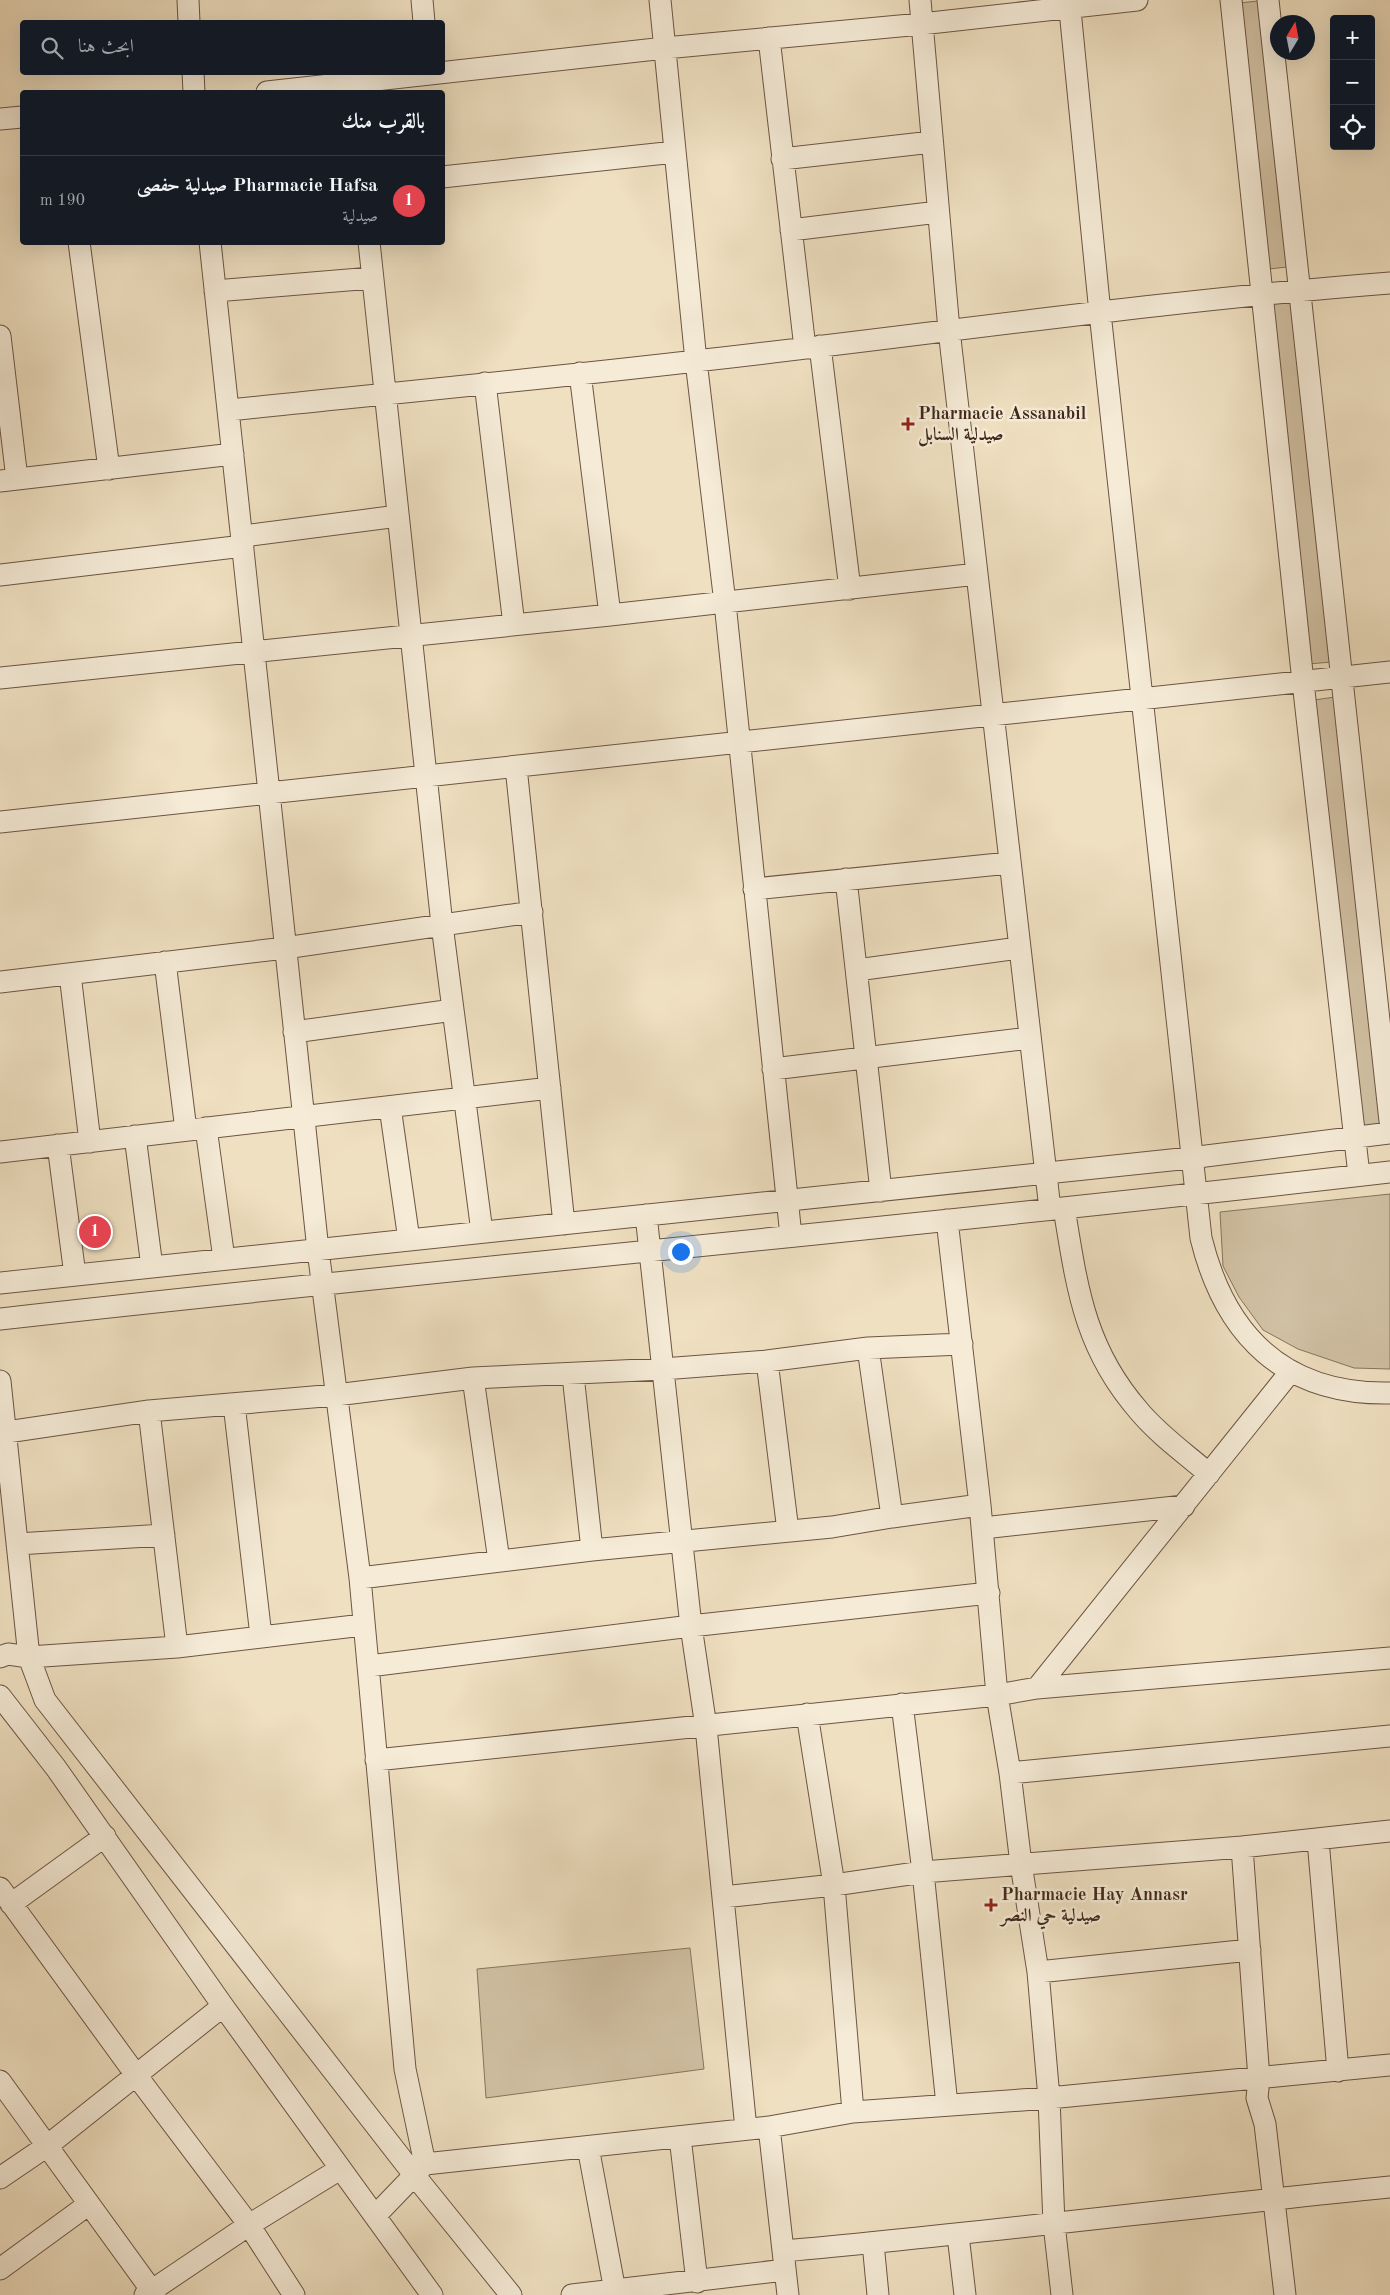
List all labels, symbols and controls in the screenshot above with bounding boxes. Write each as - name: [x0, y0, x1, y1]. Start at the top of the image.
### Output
- north arrow: [1270, 15, 1315, 60]
- map controls: [1330, 15, 1375, 150]
- button: +: [1330, 15, 1375, 60]
- search box: [20, 20, 445, 75]
- icon: search: [38, 34, 66, 62]
- text: ابحث هنا: [78, 38, 134, 57]
- button: −: [1330, 60, 1375, 105]
- button: locate: [1330, 105, 1375, 150]
- text: بالقرب منك: [342, 112, 425, 133]
- text: Pharmacie Hafsa صيدلية حفصى: [137, 177, 378, 196]
- text: 190 m: [40, 193, 85, 209]
- text: 1: [404, 193, 414, 209]
- text: صيدلية: [343, 209, 378, 225]
- place label: Pharmacie Assanabil صيدلية السنابل: [918, 405, 1087, 447]
- marker: Pharmacie Assanabil صيدلية السنابل: [902, 418, 914, 430]
- pin: 1: [79, 1213, 111, 1251]
- your location: [668, 1239, 694, 1265]
- place label: Pharmacie Hay Annasr صيدلية حي النصر: [999, 1886, 1188, 1930]
- marker: Pharmacie Hay Annasr صيدلية حي النصر: [985, 1899, 997, 1911]

